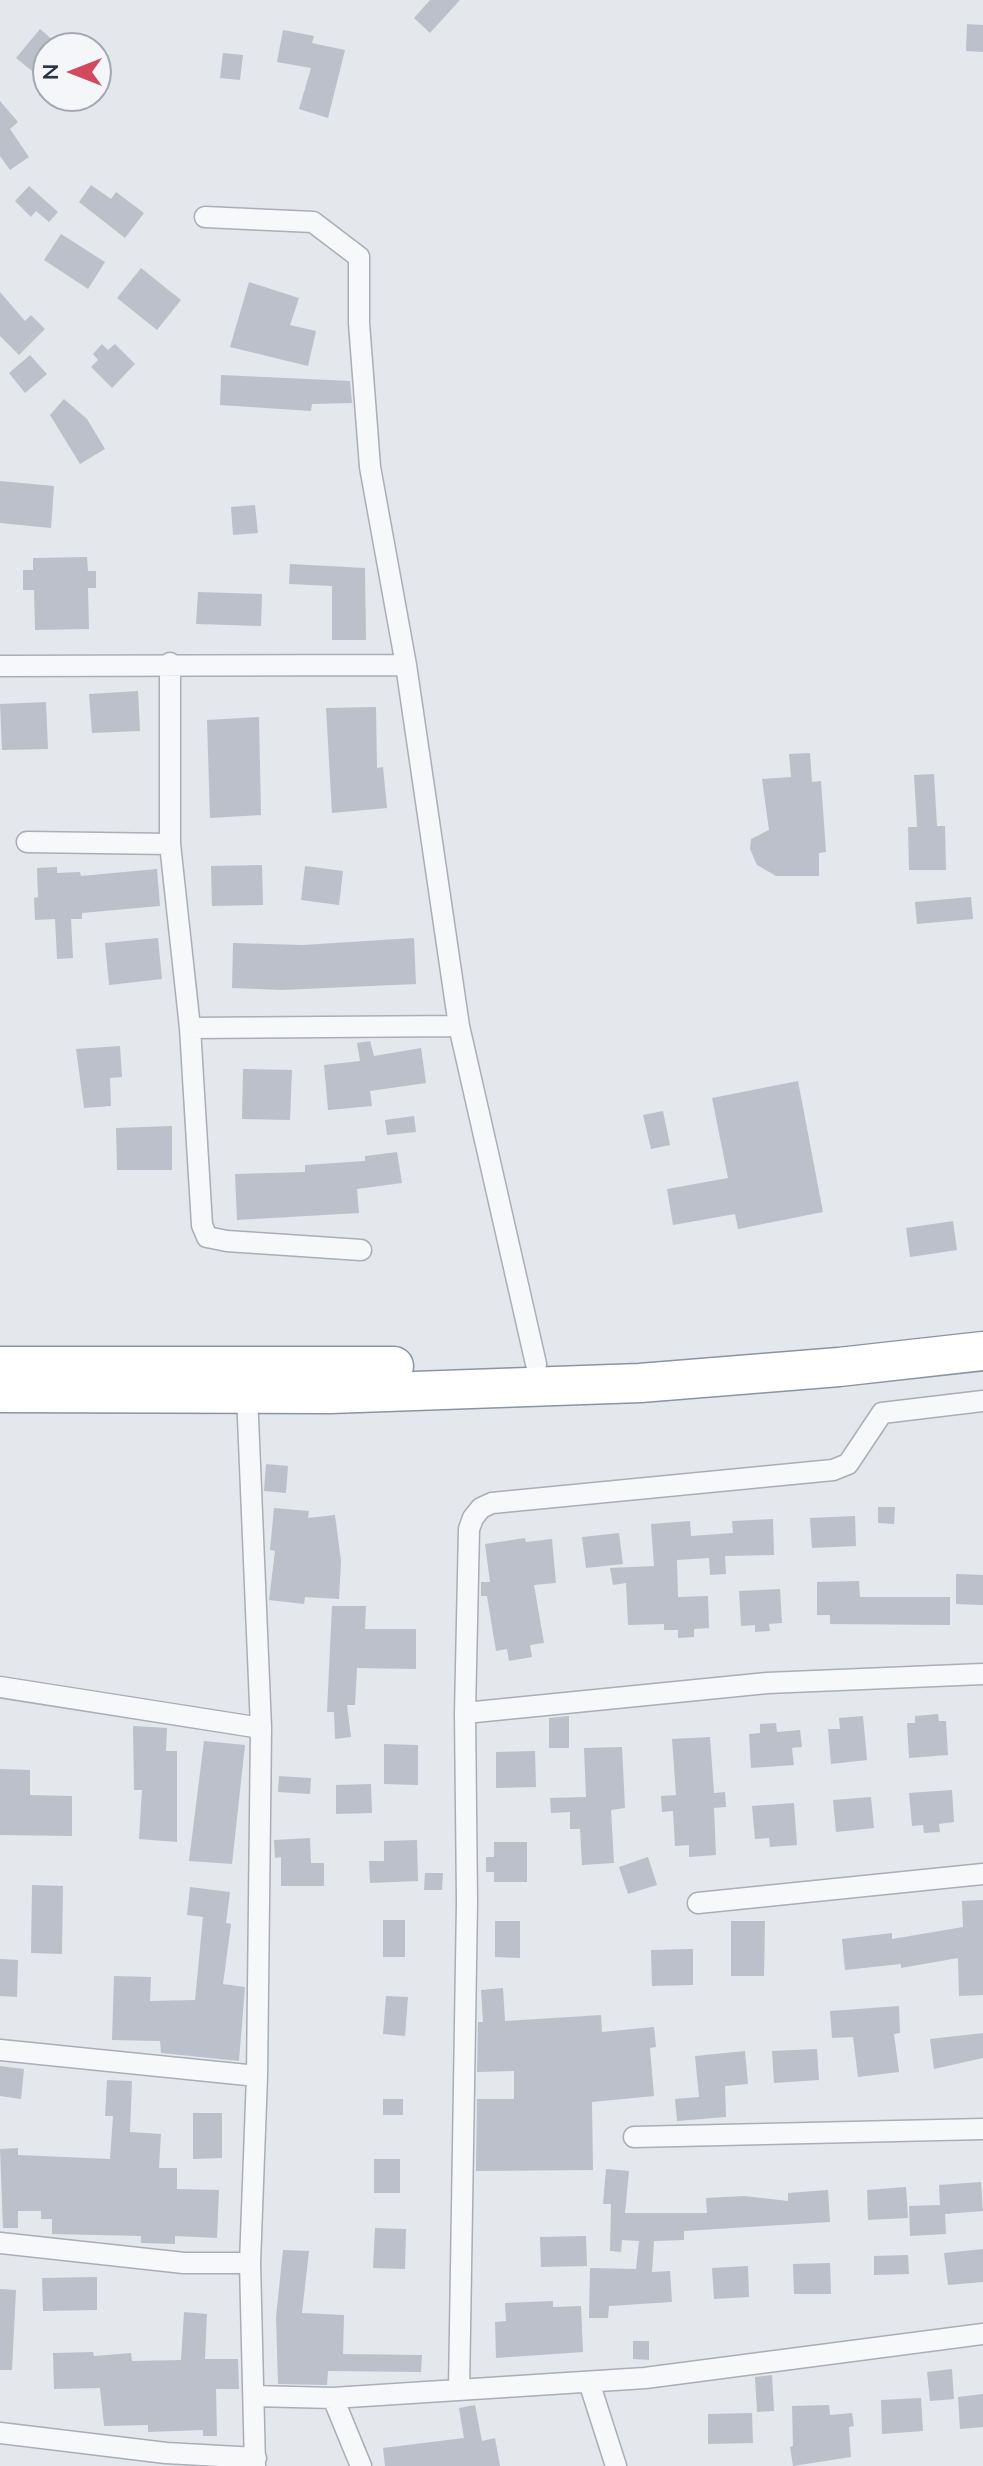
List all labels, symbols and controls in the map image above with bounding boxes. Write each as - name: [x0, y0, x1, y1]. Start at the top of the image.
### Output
- north arrow: [32, 32, 112, 112]
- text: N: [36, 64, 64, 80]

